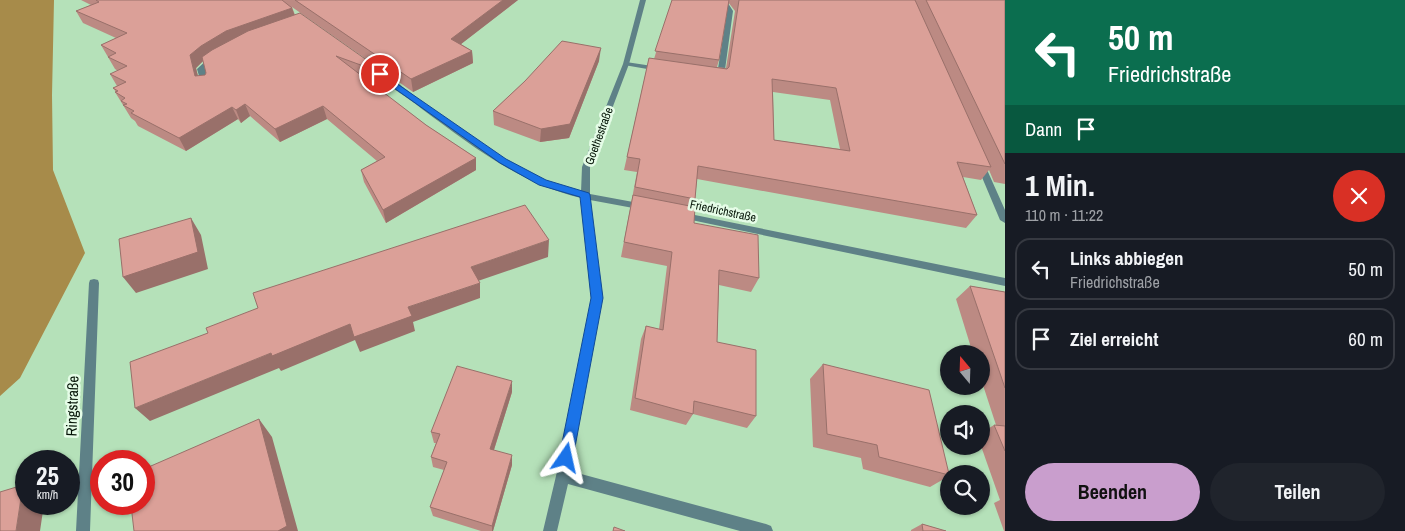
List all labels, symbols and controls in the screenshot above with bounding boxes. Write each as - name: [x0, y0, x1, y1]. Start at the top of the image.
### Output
- text: 50 m: [1108, 14, 1173, 61]
- icon: left: [1025, 20, 1090, 85]
- pin: [359, 53, 401, 95]
- text: Friedrichstraße: [1108, 59, 1231, 89]
- icon: arrive: [366, 60, 394, 88]
- street label: Goethestraße: [581, 105, 617, 167]
- icon: arrive: [1072, 115, 1100, 143]
- text: Dann: [1025, 116, 1062, 142]
- text: 1 Min.: [1025, 165, 1095, 205]
- button: close: [1333, 170, 1385, 222]
- street label: Friedrichstraße: [688, 196, 758, 226]
- text: 110 m · 11:22: [1025, 204, 1103, 226]
- text: Links abbiegen: [1070, 245, 1183, 271]
- icon: left: [1027, 255, 1055, 283]
- text: 50 m: [1348, 256, 1383, 282]
- text: Friedrichstraße: [1070, 271, 1160, 293]
- icon: arrive: [1027, 325, 1055, 353]
- text: Ziel erreicht: [1070, 326, 1158, 352]
- text: 60 m: [1348, 326, 1383, 352]
- north arrow: [940, 345, 990, 395]
- map controls: [940, 345, 990, 515]
- street label: Ringstraße: [60, 375, 84, 437]
- button: sound: [940, 405, 990, 455]
- position arrow: [539, 431, 591, 483]
- speed limit sign: 30: [90, 450, 155, 515]
- text: 25: [36, 459, 59, 493]
- button: Beenden: [1025, 463, 1200, 521]
- button: Teilen: [1210, 463, 1385, 521]
- button: search: [940, 465, 990, 515]
- text: km/h: [37, 487, 58, 503]

